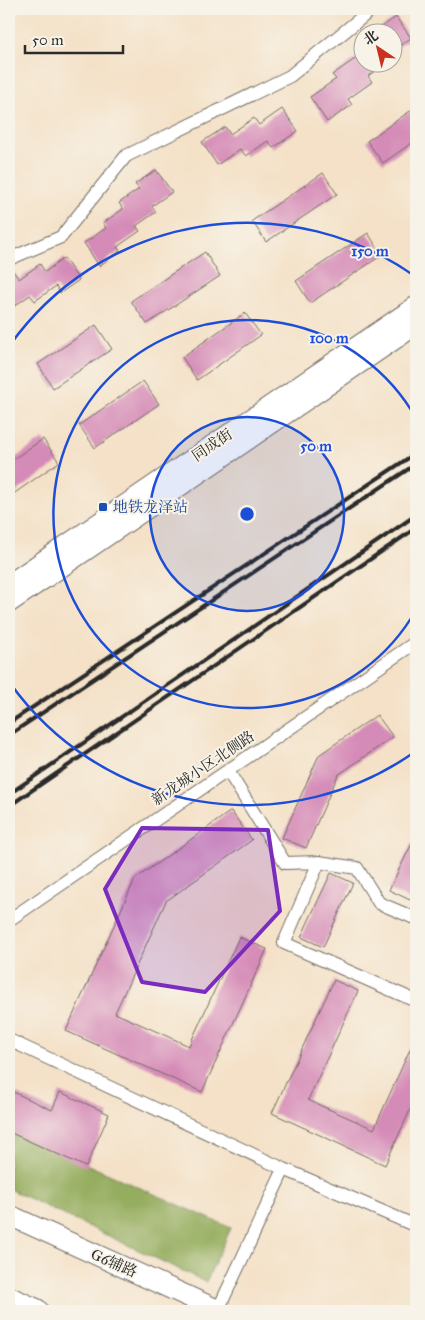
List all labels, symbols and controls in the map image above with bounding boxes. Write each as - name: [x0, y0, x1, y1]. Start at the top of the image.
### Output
- scale bar: [25, 22, 122, 54]
- north arrow: [352, 22, 402, 72]
- text: 北: [360, 27, 381, 49]
- text: 50 m: [32, 31, 64, 49]
- text: 150 m: [351, 242, 389, 260]
- text: 100 m: [309, 329, 349, 347]
- street label: 同成街: [188, 425, 236, 465]
- text: 50 m: [300, 437, 332, 455]
- place label: 地铁龙泽站: [113, 498, 188, 516]
- marker: 地铁龙泽站: [97, 501, 109, 513]
- centre of rings: [238, 505, 256, 523]
- street label: 新龙城小区北侧路: [148, 727, 258, 809]
- street label: G6辅路: [88, 1245, 140, 1281]

